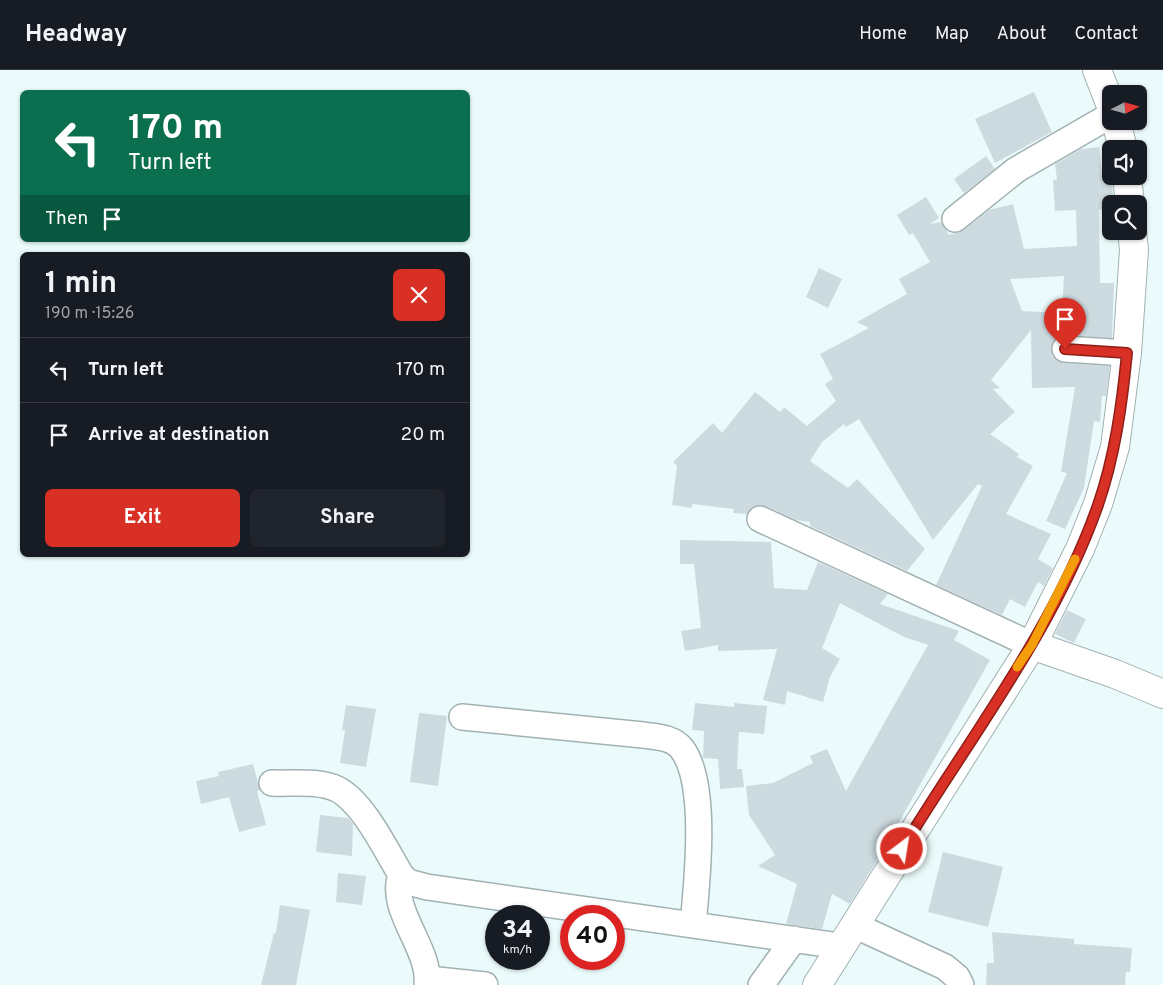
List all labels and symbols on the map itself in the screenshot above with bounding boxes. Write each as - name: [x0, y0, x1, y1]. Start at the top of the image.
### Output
- north arrow: [1102, 85, 1148, 130]
- pin: [1044, 298, 1086, 349]
- position arrow: [875, 822, 927, 874]
- speed limit sign: 40: [560, 905, 625, 970]

